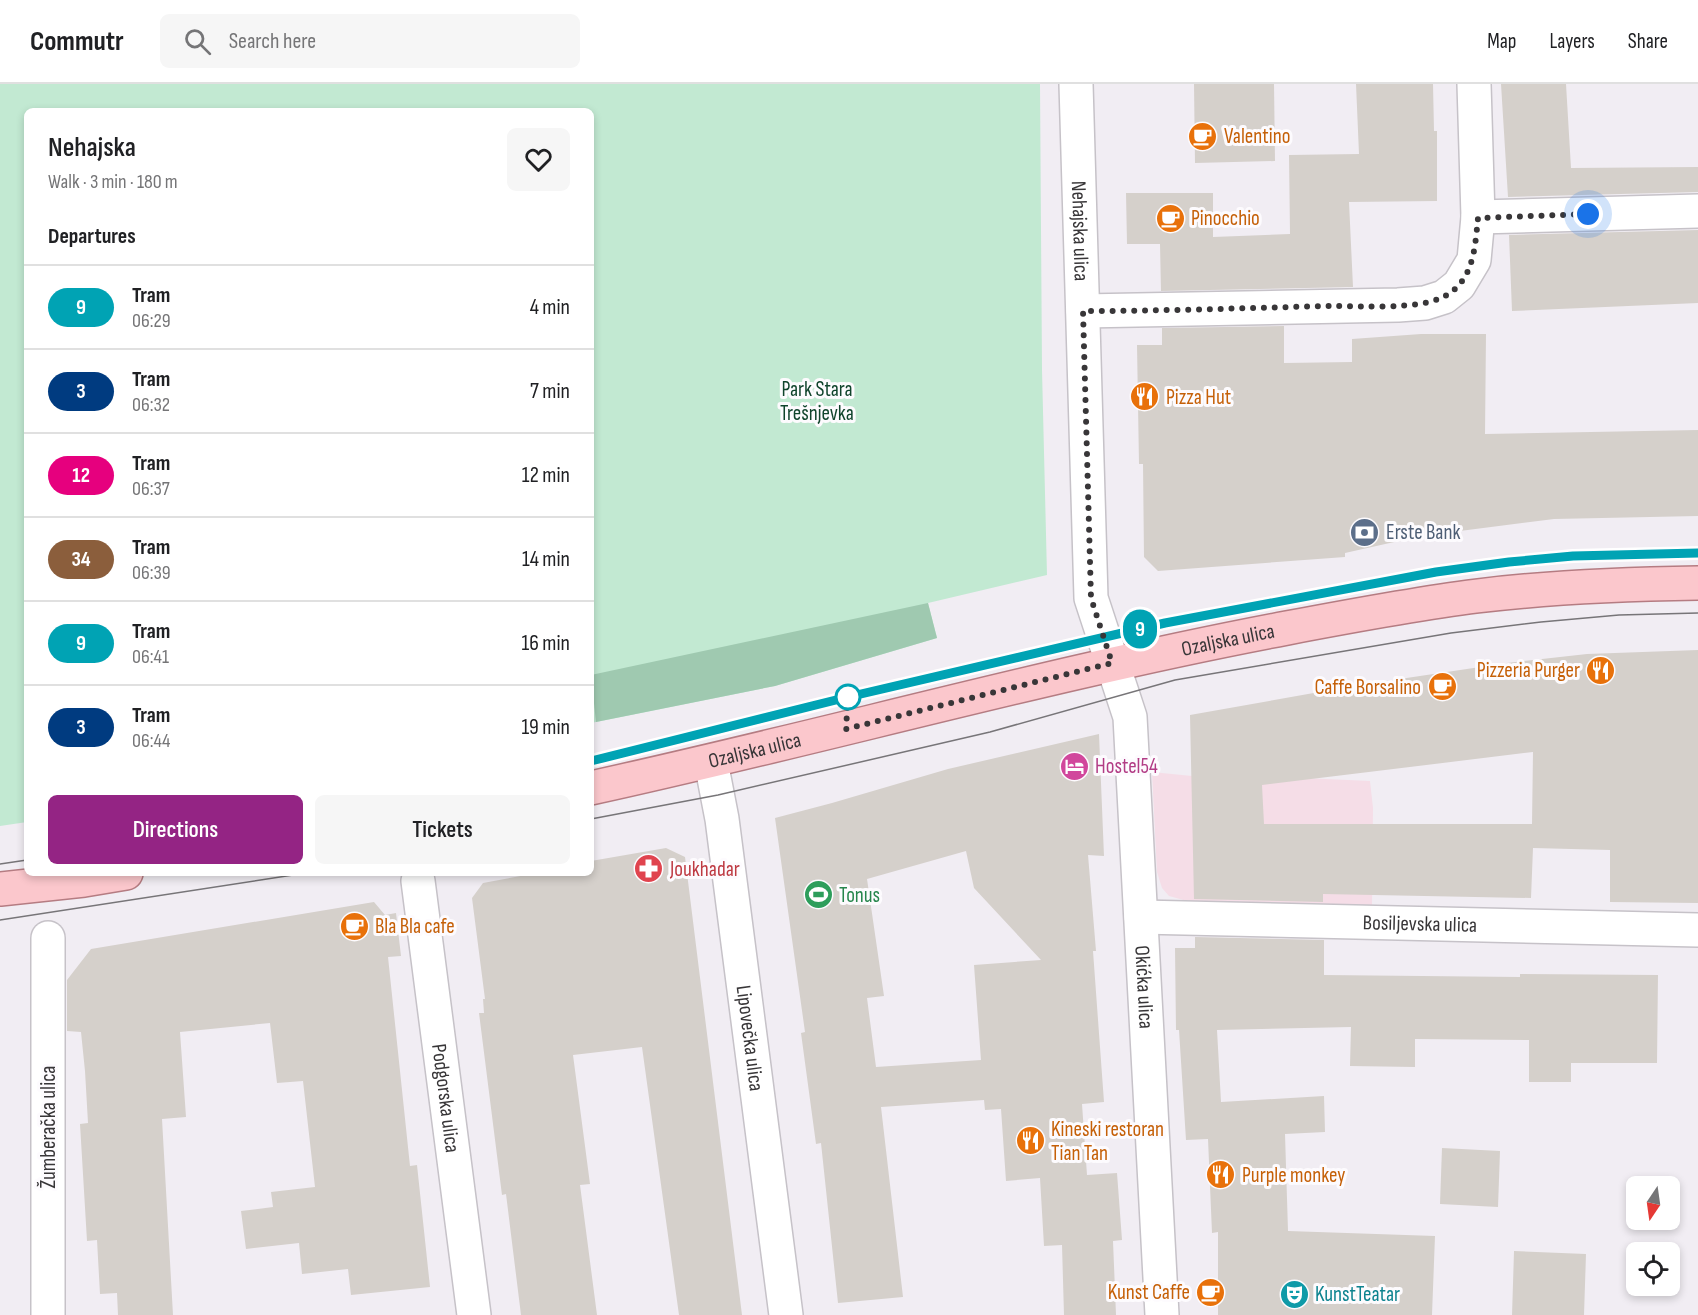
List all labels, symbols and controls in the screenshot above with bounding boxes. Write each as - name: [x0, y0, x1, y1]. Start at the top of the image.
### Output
- search box: [160, 14, 580, 68]
- text: Commutr: [30, 25, 124, 58]
- icon: search: [181, 25, 214, 58]
- text: Search here: [229, 28, 316, 55]
- text: Map: [1487, 29, 1516, 54]
- text: Layers: [1549, 29, 1595, 54]
- text: Share: [1628, 29, 1668, 54]
- cafe icon: Valentino: [1187, 120, 1219, 152]
- place label: Valentino: [1224, 124, 1290, 149]
- button: heart: [507, 128, 570, 191]
- text: Nehajska: [48, 131, 136, 164]
- text: Walk · 3 min · 180 m: [48, 170, 178, 194]
- street label: Nehajska ulica: [1066, 180, 1094, 281]
- your location: [1573, 199, 1603, 229]
- cafe icon: Pinocchio: [1154, 202, 1186, 234]
- place label: Pinocchio: [1191, 206, 1260, 231]
- text: Departures: [48, 223, 136, 250]
- text: Tram: [132, 282, 170, 309]
- text: 4 min: [530, 294, 570, 321]
- text: 9: [76, 295, 86, 320]
- text: 06:29: [132, 309, 171, 333]
- text: Tram: [132, 366, 170, 393]
- park label: Park Stara Trešnjevka: [780, 377, 854, 426]
- text: 7 min: [530, 378, 570, 405]
- text: 3: [76, 379, 86, 404]
- restaurant icon: Pizza Hut: [1129, 381, 1161, 413]
- place label: Pizza Hut: [1166, 385, 1231, 410]
- text: 06:32: [132, 393, 170, 417]
- text: Tram: [132, 450, 170, 477]
- text: 12 min: [522, 462, 570, 489]
- text: 12: [72, 463, 90, 488]
- text: 06:37: [132, 477, 170, 501]
- bank icon: Erste Bank: [1349, 516, 1381, 548]
- place label: Erste Bank: [1386, 520, 1460, 545]
- text: Tram: [132, 534, 170, 561]
- text: 14 min: [522, 546, 570, 573]
- text: 34: [71, 547, 91, 572]
- text: 06:39: [132, 561, 171, 585]
- line badge: 9: [1120, 610, 1160, 648]
- text: 9: [1135, 617, 1145, 642]
- text: Tram: [132, 618, 170, 645]
- street label: Ozaljska ulica: [1179, 618, 1277, 661]
- text: 16 min: [522, 630, 570, 657]
- text: 9: [76, 631, 86, 656]
- text: 06:41: [132, 645, 169, 669]
- restaurant icon: Pizzeria Purger: [1585, 654, 1617, 686]
- place label: Pizzeria Purger: [1477, 658, 1580, 683]
- cafe icon: Caffe Borsalino: [1426, 671, 1458, 703]
- place label: Caffe Borsalino: [1314, 675, 1421, 700]
- unlabelled marker: [835, 684, 861, 710]
- text: Tram: [132, 702, 170, 729]
- text: 19 min: [521, 714, 570, 741]
- text: 3: [76, 715, 86, 740]
- street label: Ozaljska ulica: [706, 727, 804, 773]
- text: 06:44: [132, 729, 170, 753]
- hotel icon: Hostel54: [1058, 750, 1090, 782]
- place label: Hostel54: [1095, 754, 1158, 779]
- button: Directions: [48, 795, 303, 864]
- button: Tickets: [315, 795, 570, 864]
- pharmacy icon: Joukhadar: [633, 853, 665, 885]
- place label: Joukhadar: [669, 857, 740, 882]
- sports icon: Tonus: [802, 879, 834, 911]
- place label: Tonus: [839, 883, 880, 908]
- cafe icon: Bla Bla cafe: [338, 910, 370, 942]
- street label: Bosiljevska ulica: [1362, 910, 1477, 937]
- place label: Bla Bla cafe: [375, 914, 455, 939]
- street label: Okićka ulica: [1130, 945, 1159, 1030]
- street label: Lipovečka ulica: [731, 984, 769, 1093]
- street label: Podgorska ulica: [427, 1042, 465, 1154]
- street label: Žumberačka ulica: [36, 1066, 61, 1188]
- place label: Kineski restoran Tian Tan: [1051, 1117, 1164, 1166]
- restaurant icon: Kineski restoran Tian Tan: [1014, 1125, 1046, 1157]
- restaurant icon: Purple monkey: [1205, 1159, 1237, 1191]
- place label: Purple monkey: [1242, 1163, 1345, 1188]
- north arrow: [1626, 1176, 1680, 1230]
- map controls: [1626, 1176, 1680, 1296]
- button: locate: [1626, 1242, 1680, 1296]
- cafe icon: Kunst Caffe: [1195, 1276, 1227, 1308]
- theatre icon: KunstTeatar: [1278, 1278, 1310, 1310]
- place label: Kunst Caffe: [1108, 1280, 1190, 1305]
- place label: KunstTeatar: [1315, 1282, 1400, 1307]

